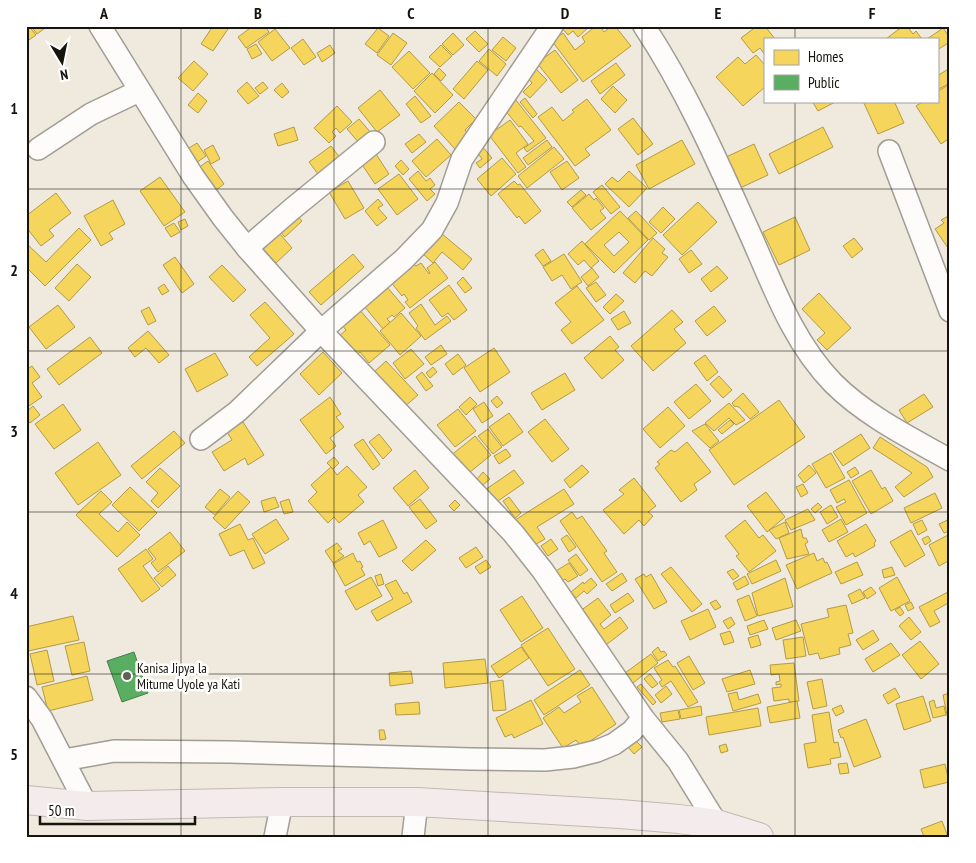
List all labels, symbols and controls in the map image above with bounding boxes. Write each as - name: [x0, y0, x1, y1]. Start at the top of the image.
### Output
- text: A: [99, 3, 109, 23]
- text: B: [254, 3, 262, 23]
- text: C: [407, 3, 415, 23]
- text: D: [561, 3, 570, 23]
- text: E: [715, 3, 722, 23]
- text: F: [869, 3, 876, 23]
- north arrow: [38, 38, 88, 88]
- legend: [764, 38, 938, 102]
- text: Homes: [808, 47, 844, 66]
- text: N: [59, 65, 70, 84]
- text: Public: [808, 73, 840, 92]
- text: 1: [10, 98, 18, 118]
- text: 2: [10, 260, 18, 280]
- text: 3: [10, 421, 18, 441]
- text: 4: [10, 583, 18, 603]
- place label: Kanisa Jipya la Mitume Uyole ya Kati: [137, 659, 240, 693]
- marker: Kanisa Jipya la Mitume Uyole ya Kati: [121, 670, 133, 682]
- text: 5: [10, 744, 18, 764]
- scale bar: [40, 793, 195, 825]
- text: 50 m: [48, 801, 74, 820]

